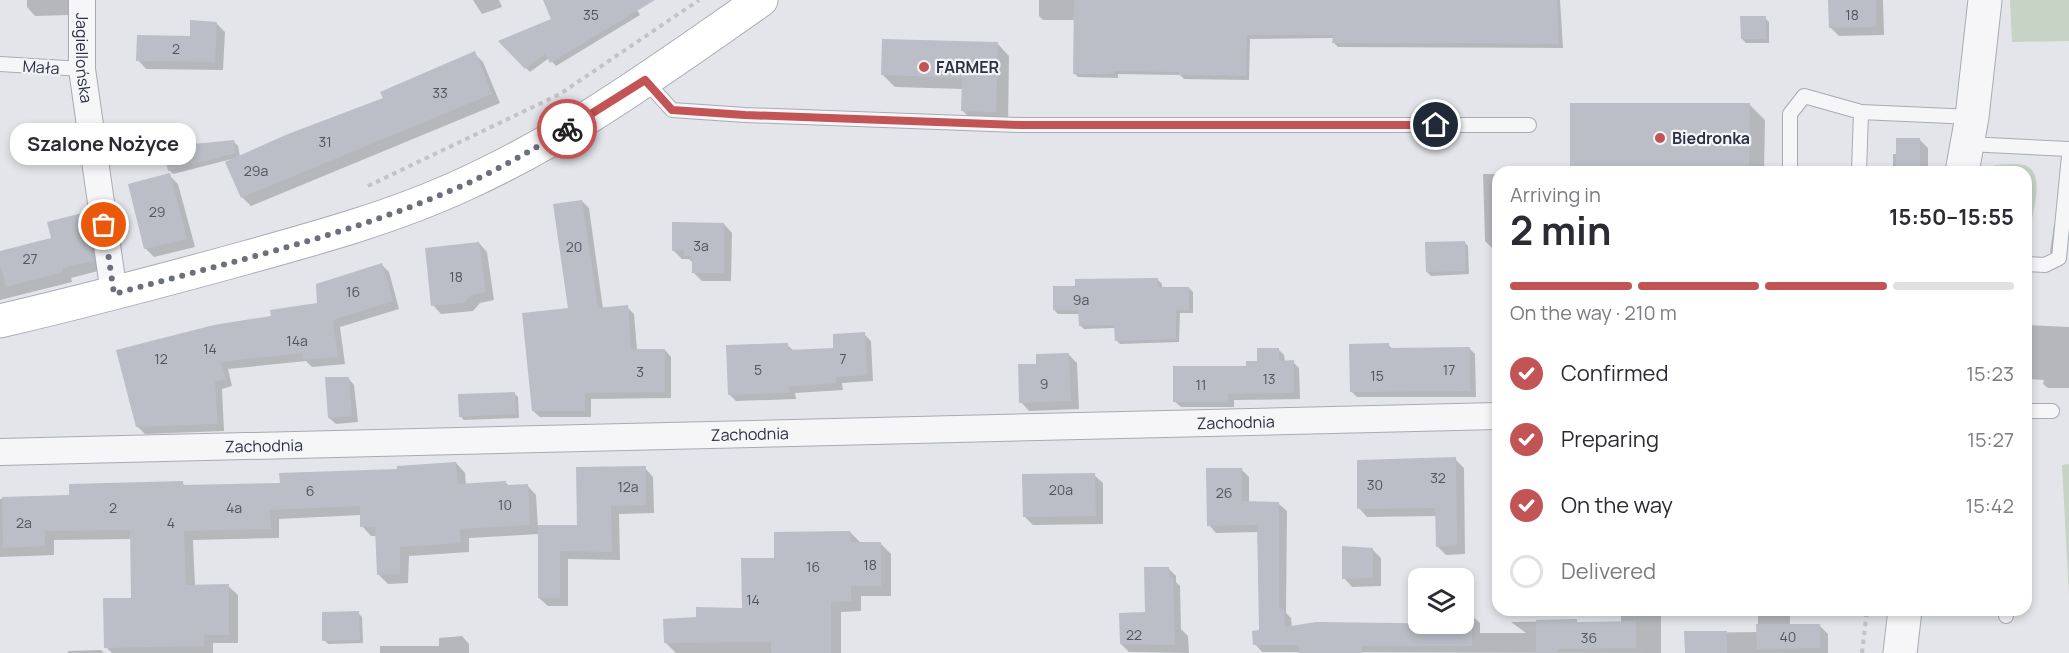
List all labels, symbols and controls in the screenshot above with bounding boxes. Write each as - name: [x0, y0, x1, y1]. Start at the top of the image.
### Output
- house number: 35: [583, 5, 599, 24]
- house number: 18: [1845, 5, 1859, 24]
- street label: Jagiellońska: [71, 13, 98, 105]
- house number: 2: [172, 39, 180, 58]
- street label: Mała: [22, 55, 60, 79]
- place label: FARMER: [936, 56, 999, 78]
- marker: FARMER: [917, 60, 931, 74]
- house number: 33: [432, 83, 448, 102]
- courier: [537, 99, 597, 159]
- pin: [1410, 99, 1461, 150]
- icon: home: [1419, 108, 1452, 141]
- icon: bike: [551, 113, 584, 146]
- callout: Szalone Nożyce: [11, 123, 197, 165]
- place label: Biedronka: [1672, 127, 1750, 149]
- text: Szalone Nożyce: [27, 130, 179, 157]
- marker: Biedronka: [1653, 131, 1667, 145]
- house number: 31: [318, 132, 332, 151]
- house number: 29a: [244, 161, 268, 180]
- text: Arriving in: [1510, 181, 1601, 208]
- pin: [78, 199, 129, 250]
- house number: 29: [149, 202, 165, 221]
- text: 15:50–15:55: [1889, 202, 2014, 232]
- text: 2 min: [1510, 203, 1611, 257]
- icon: bag: [87, 208, 120, 241]
- house number: 3a: [693, 236, 709, 255]
- house number: 20: [566, 237, 582, 256]
- house number: 27: [22, 249, 38, 268]
- house number: 18: [449, 267, 463, 286]
- house number: 16: [346, 282, 360, 301]
- house number: 9a: [1073, 290, 1089, 309]
- text: On the way · 210 m: [1510, 299, 1677, 326]
- house number: 14a: [286, 331, 308, 350]
- house number: 14: [203, 339, 217, 358]
- house number: 12: [154, 349, 168, 368]
- house number: 7: [839, 349, 847, 368]
- icon: check: [1510, 357, 1543, 390]
- text: Confirmed: [1561, 358, 1669, 388]
- house number: 5: [754, 360, 762, 379]
- house number: 17: [1443, 360, 1455, 379]
- text: 15:23: [1966, 360, 2014, 387]
- house number: 3: [636, 362, 644, 381]
- house number: 15: [1370, 366, 1384, 385]
- house number: 13: [1262, 369, 1276, 388]
- house number: 9: [1040, 374, 1048, 393]
- house number: 11: [1196, 375, 1206, 394]
- street label: Zachodnia: [1196, 410, 1275, 434]
- street label: Zachodnia: [710, 422, 789, 446]
- icon: check: [1510, 423, 1543, 456]
- text: Preparing: [1561, 424, 1659, 454]
- text: 15:27: [1967, 426, 2014, 453]
- street label: Zachodnia: [225, 434, 303, 458]
- house number: 32: [1430, 468, 1446, 487]
- house number: 30: [1367, 475, 1383, 494]
- house number: 12a: [617, 477, 639, 496]
- house number: 20a: [1049, 480, 1073, 499]
- house number: 6: [306, 481, 314, 500]
- house number: 26: [1216, 483, 1232, 502]
- icon: check: [1510, 489, 1543, 522]
- text: On the way: [1561, 490, 1673, 520]
- text: 15:42: [1965, 492, 2014, 519]
- house number: 10: [498, 495, 512, 514]
- house number: 2: [109, 498, 117, 517]
- house number: 4a: [226, 498, 242, 517]
- house number: 2a: [16, 513, 32, 532]
- house number: 4: [167, 513, 175, 532]
- house number: 18: [863, 555, 877, 574]
- text: Delivered: [1561, 556, 1656, 586]
- house number: 16: [806, 557, 820, 576]
- map controls: [1408, 568, 1474, 634]
- button: layers: [1408, 568, 1474, 634]
- house number: 14: [746, 590, 760, 609]
- house number: 22: [1126, 625, 1142, 644]
- house number: 40: [1780, 627, 1796, 646]
- house number: 36: [1581, 628, 1597, 647]

